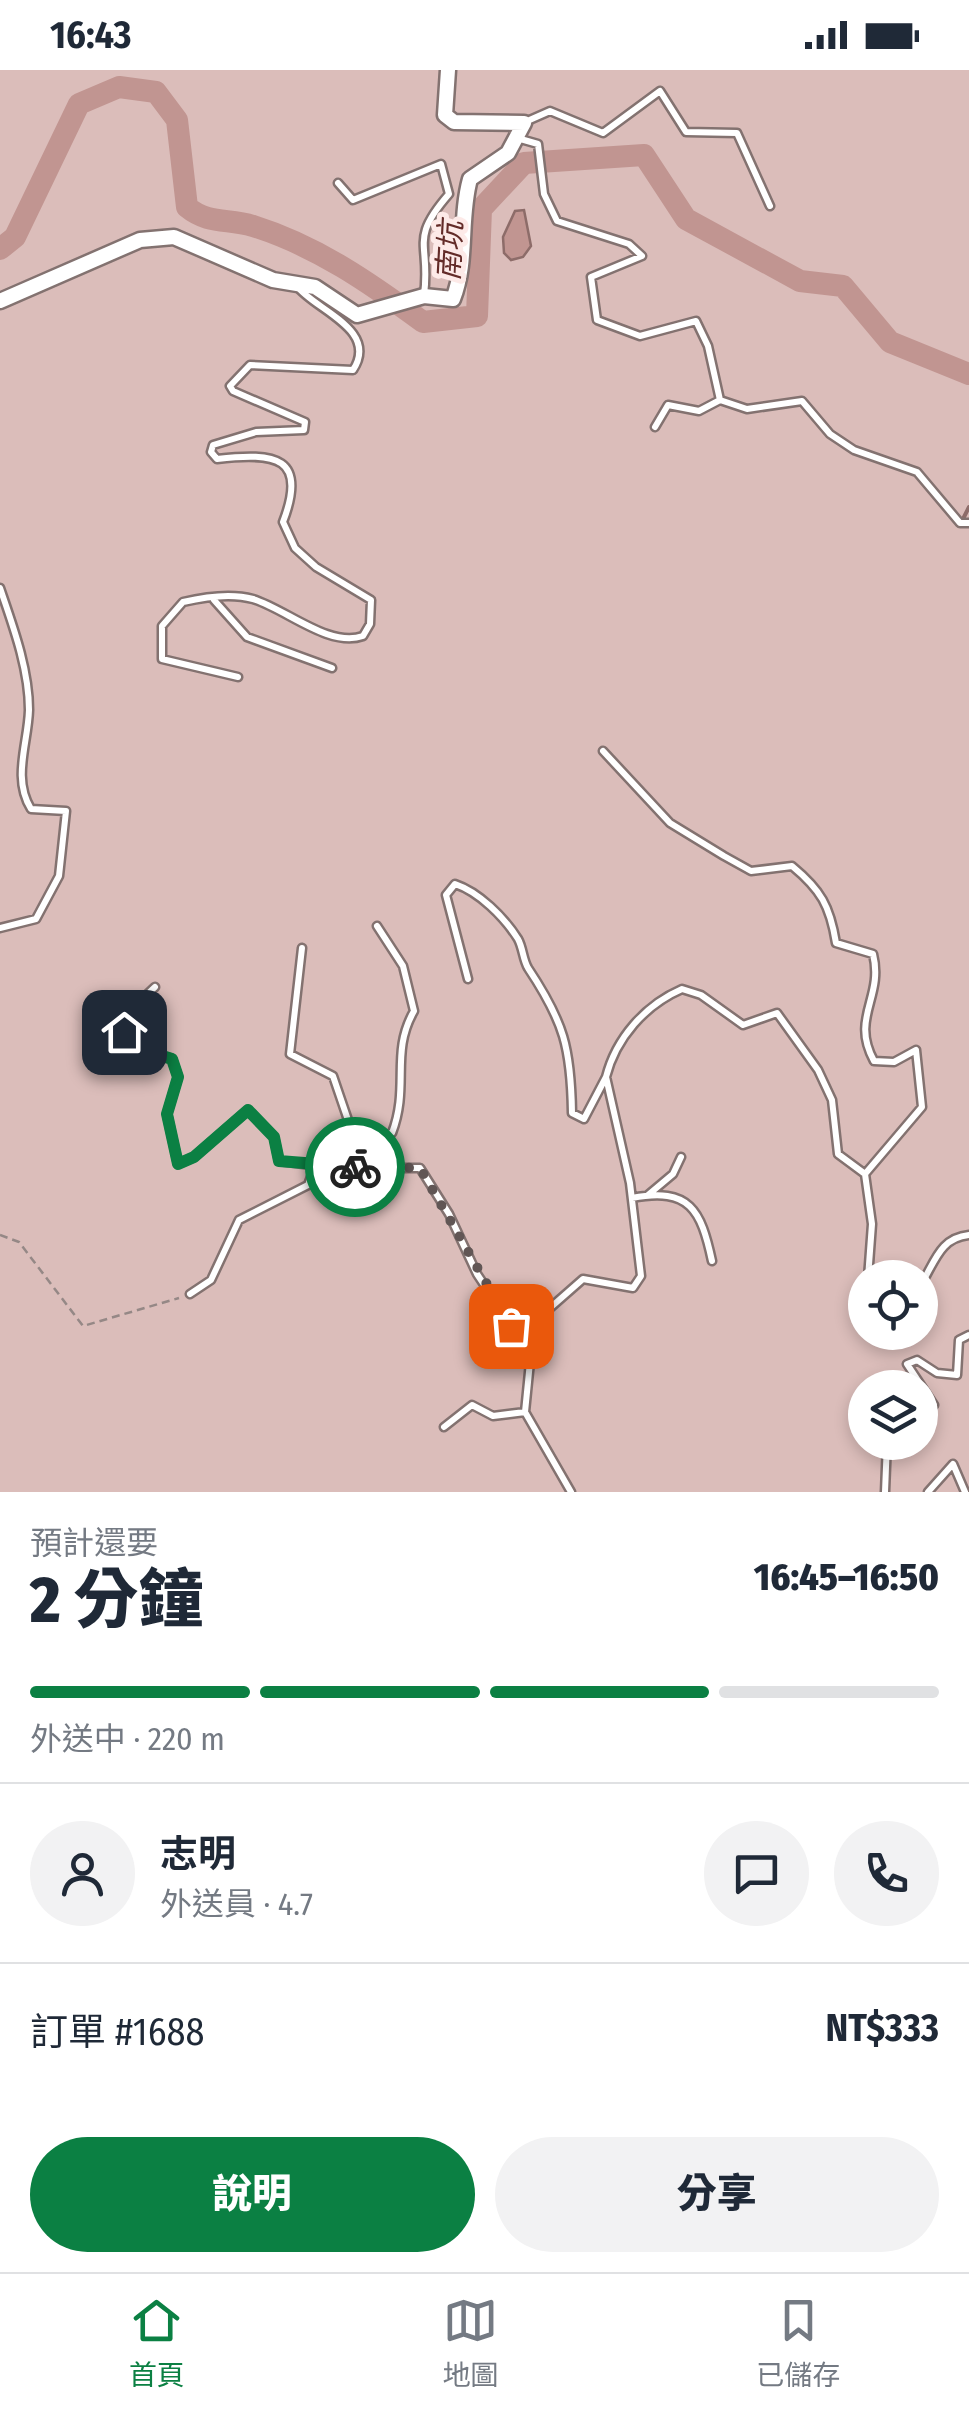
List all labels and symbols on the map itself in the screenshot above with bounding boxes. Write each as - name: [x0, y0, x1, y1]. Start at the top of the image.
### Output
- water label: 南坑: [430, 216, 470, 282]
- pin: [82, 990, 167, 1075]
- courier: [305, 1117, 405, 1217]
- pin: [469, 1284, 554, 1369]

